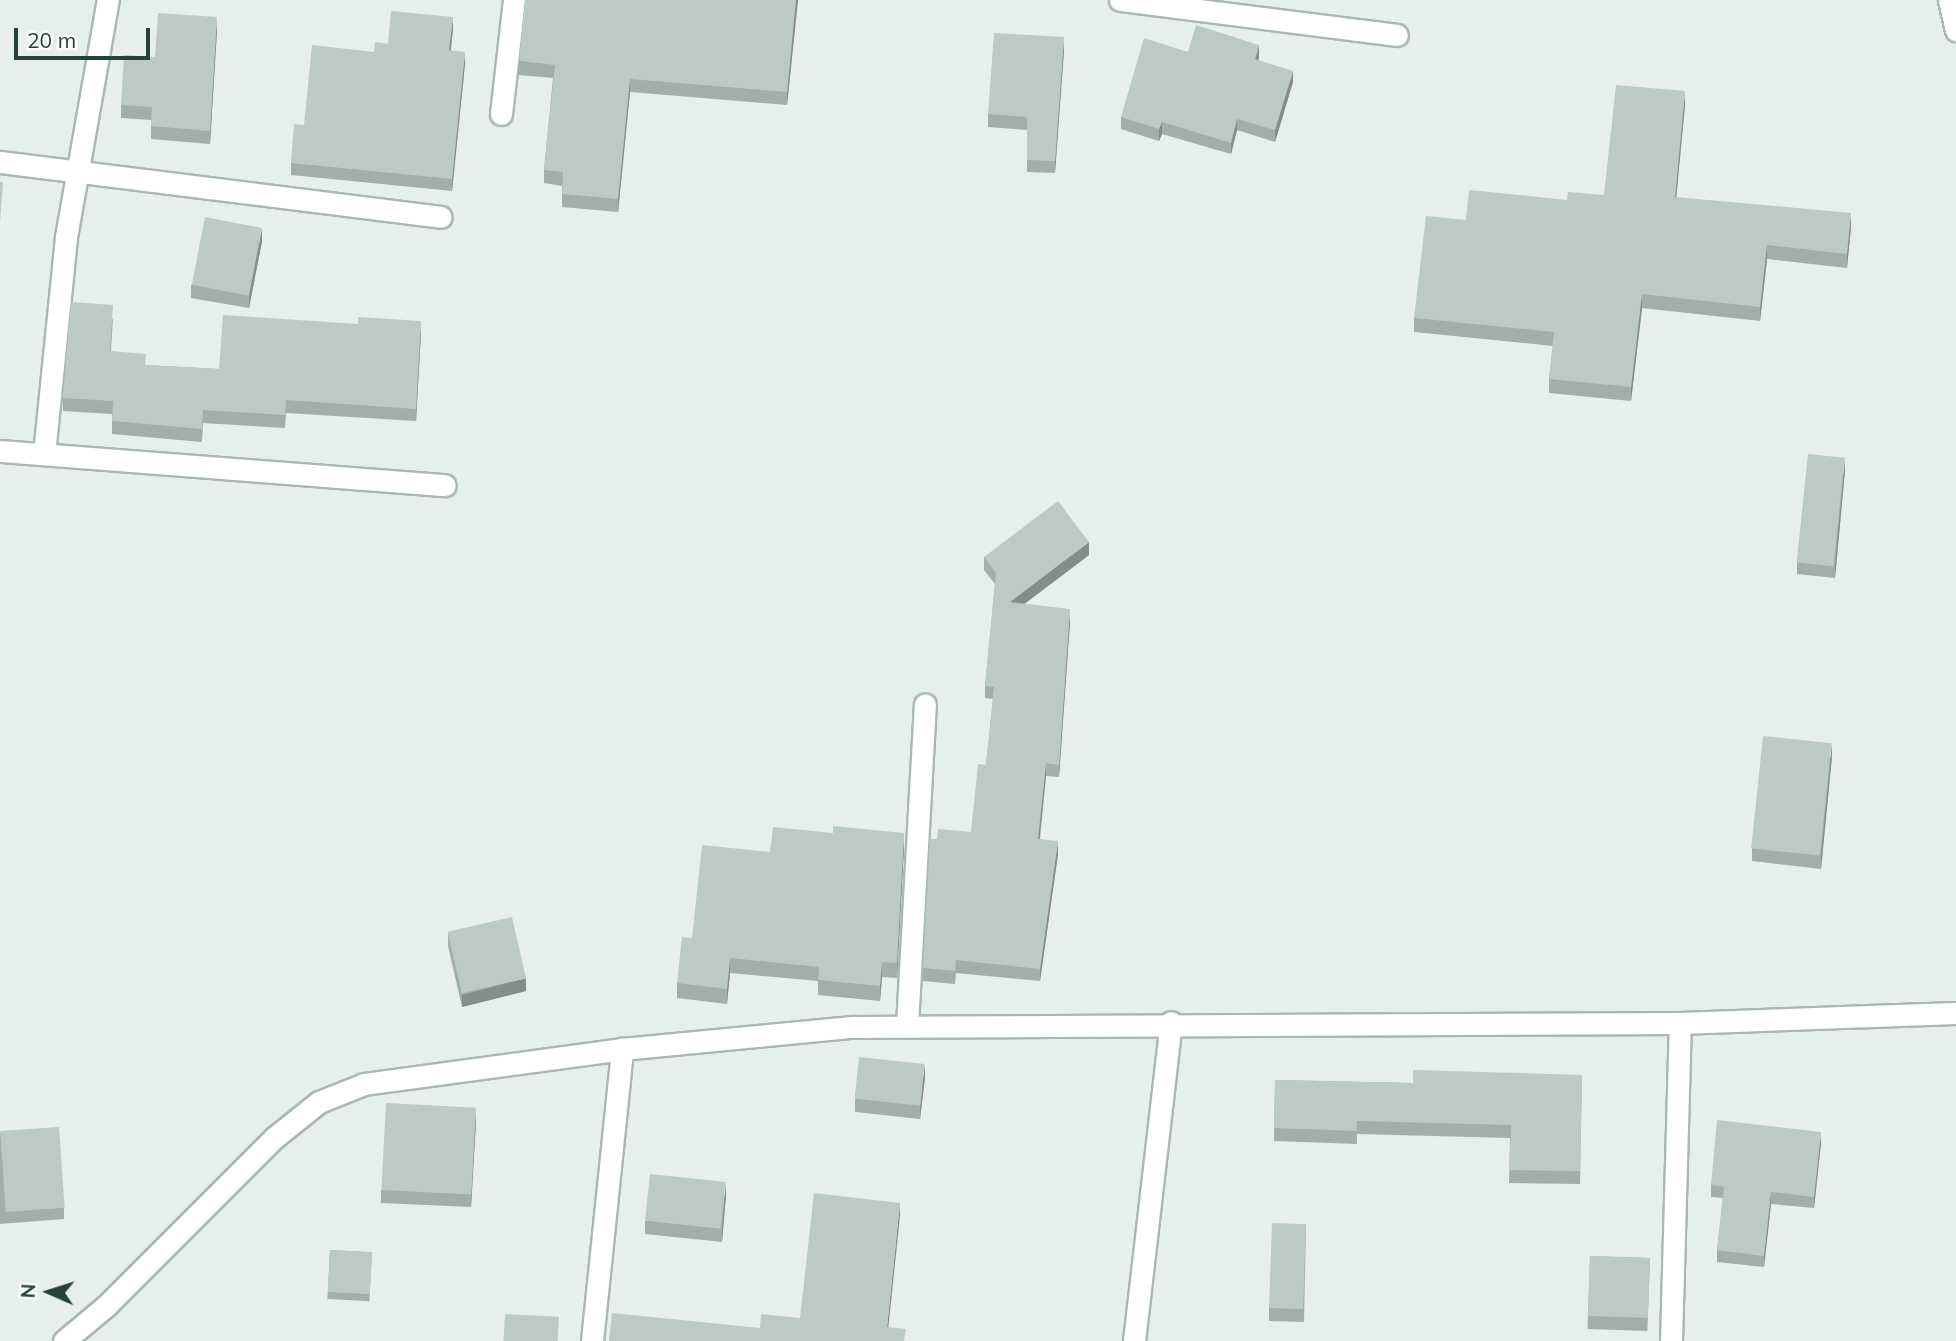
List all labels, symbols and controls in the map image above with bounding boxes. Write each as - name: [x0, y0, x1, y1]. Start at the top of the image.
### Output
- scale bar: [18, 14, 154, 58]
- text: 20 m: [27, 27, 76, 53]
- north arrow: [14, 1257, 84, 1327]
- text: N: [16, 1283, 40, 1299]

